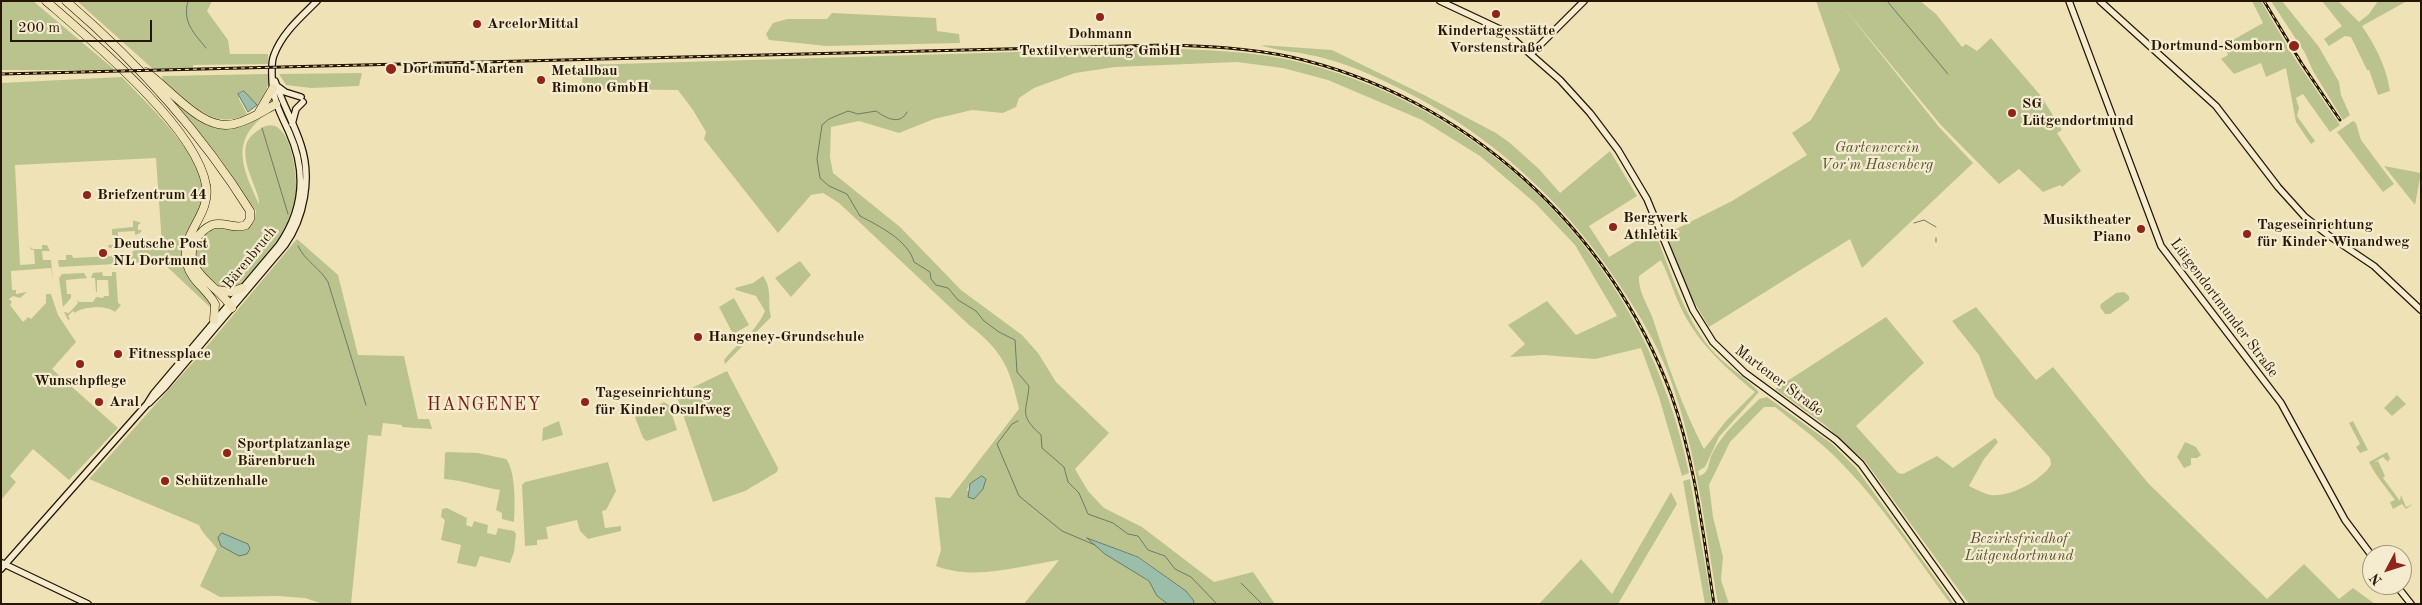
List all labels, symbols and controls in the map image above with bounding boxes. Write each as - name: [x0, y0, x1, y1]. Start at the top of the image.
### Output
- marker: Kindertagesstätte Vorstenstraße: [1490, 8, 1502, 20]
- scale bar: [12, 10, 155, 42]
- marker: Dohmann Textilverwertung GmbH: [1094, 11, 1106, 23]
- place label: ArcelorMittal: [487, 15, 579, 33]
- marker: ArcelorMittal: [471, 18, 483, 30]
- text: 200 m: [18, 21, 60, 36]
- place label: Kindertagesstätte Vorstenstraße: [1437, 22, 1555, 57]
- place label: Dohmann Textilverwertung GmbH: [1019, 25, 1181, 60]
- place label: Dortmund-Somborn: [2150, 37, 2283, 55]
- marker: Dortmund-Somborn: [2287, 39, 2301, 53]
- place label: Dortmund-Marten: [402, 60, 524, 78]
- marker: Dortmund-Marten: [384, 62, 398, 76]
- place label: Metallbau Rimono GmbH: [551, 62, 649, 97]
- marker: Metallbau Rimono GmbH: [535, 74, 547, 86]
- place label: SG Lütgendortmund: [2022, 95, 2134, 130]
- marker: SG Lütgendortmund: [2006, 107, 2018, 119]
- park label: Gartenverein Vor'm Hasenberg: [1821, 139, 1933, 174]
- place label: Briefzentrum 44: [97, 186, 207, 204]
- marker: Briefzentrum 44: [81, 189, 93, 201]
- place label: Bergwerk Athletik: [1623, 209, 1688, 244]
- place label: Musiktheater Piano: [2043, 211, 2131, 246]
- place label: Tageseinrichtung für Kinder Winandweg: [2257, 216, 2410, 251]
- marker: Bergwerk Athletik: [1607, 221, 1619, 233]
- street label: Bärenbruch: [219, 223, 281, 293]
- marker: Musiktheater Piano: [2135, 223, 2147, 235]
- marker: Tageseinrichtung für Kinder Winandweg: [2241, 228, 2253, 240]
- place label: Deutsche Post NL Dortmund: [113, 235, 208, 270]
- street label: Lütgendortmunder Straße: [2166, 235, 2282, 381]
- marker: Deutsche Post NL Dortmund: [97, 247, 109, 259]
- place label: Hangeney-Grundschule: [708, 328, 864, 346]
- marker: Hangeney-Grundschule: [692, 331, 704, 343]
- street label: Martener Straße: [1731, 342, 1827, 420]
- place label: Fitnessplace: [128, 345, 211, 363]
- marker: Fitnessplace: [112, 348, 124, 360]
- marker: Wunschpflege: [74, 358, 86, 370]
- place label: Wunschpflege: [34, 372, 126, 390]
- place label: Tageseinrichtung für Kinder Osulfweg: [595, 384, 731, 419]
- place label: Aral: [109, 393, 139, 411]
- district label: HANGENEY: [426, 394, 542, 416]
- marker: Aral: [93, 396, 105, 408]
- marker: Tageseinrichtung für Kinder Osulfweg: [579, 396, 591, 408]
- place label: Sportplatzanlage Bärenbruch: [237, 435, 350, 470]
- marker: Sportplatzanlage Bärenbruch: [221, 447, 233, 459]
- place label: Schützenhalle: [175, 472, 268, 490]
- marker: Schützenhalle: [159, 475, 171, 487]
- park label: Bezirksfriedhof Lütgendortmund: [1965, 530, 2073, 565]
- north arrow: [2362, 545, 2412, 595]
- text: N: [2367, 570, 2385, 588]

